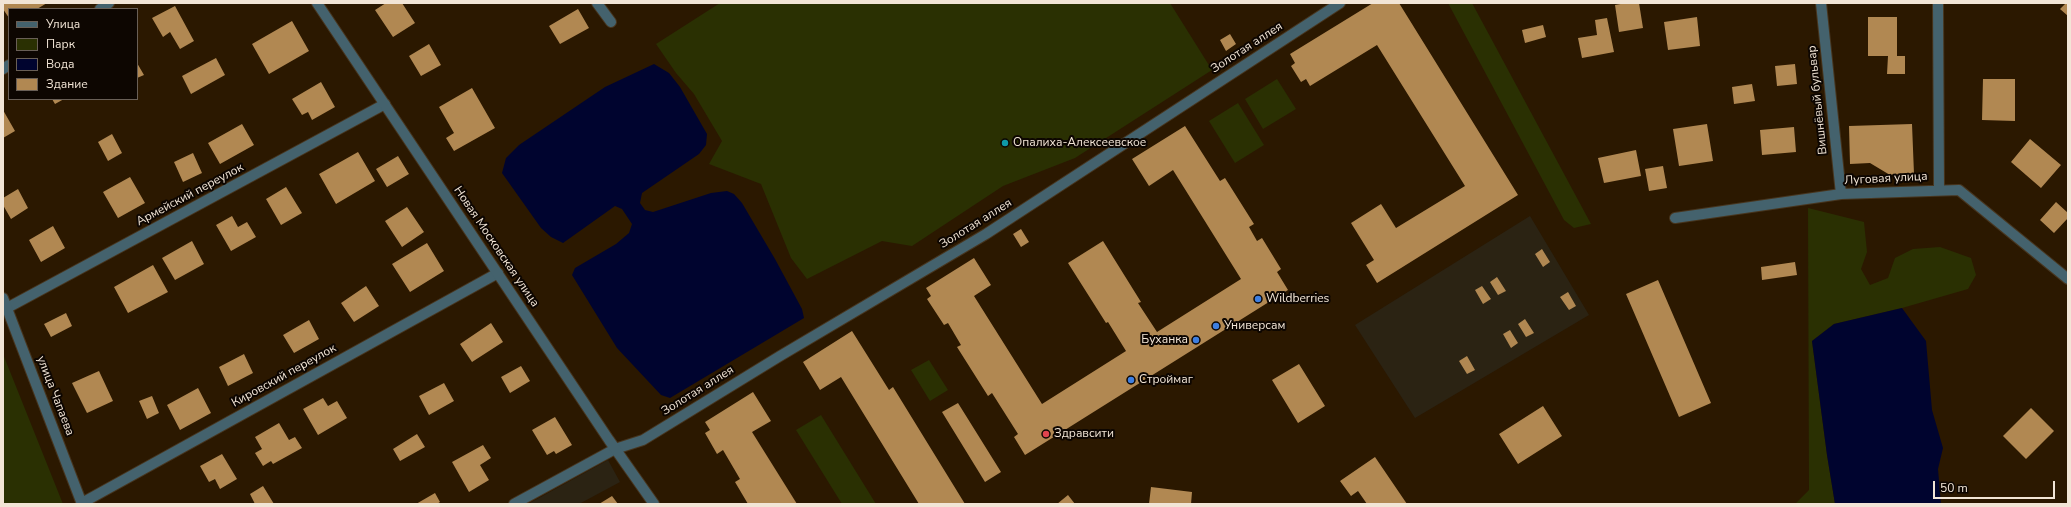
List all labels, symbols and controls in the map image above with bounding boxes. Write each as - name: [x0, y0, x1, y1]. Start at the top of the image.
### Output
- legend: [8, 8, 138, 100]
- text: Улица: [46, 16, 80, 32]
- street label: Золотая аллея: [1208, 19, 1286, 77]
- text: Парк: [46, 36, 75, 52]
- street label: Вишнёвый бульвар: [1805, 45, 1831, 155]
- text: Вода: [46, 56, 74, 72]
- text: Здание: [46, 76, 88, 92]
- place label: Опалиха-Алексеевское: [1013, 136, 1146, 150]
- marker: Опалиха-Алексеевское: [1000, 138, 1010, 148]
- street label: Армейский переулок: [134, 161, 246, 229]
- street label: Луговая улица: [1844, 170, 1928, 188]
- street label: Новая Московская улица: [450, 184, 542, 310]
- street label: Золотая аллея: [937, 196, 1015, 252]
- place label: Wildberries: [1266, 292, 1329, 306]
- marker: Wildberries: [1253, 294, 1263, 304]
- place label: Универсам: [1224, 319, 1285, 333]
- marker: Универсам: [1211, 321, 1221, 331]
- place label: Буханка: [1141, 333, 1188, 347]
- marker: Буханка: [1191, 335, 1201, 345]
- street label: Кировский переулок: [229, 341, 339, 411]
- street label: улица Чапаева: [33, 354, 77, 438]
- street label: Золотая аллея: [659, 363, 737, 419]
- place label: Строймаг: [1139, 373, 1193, 387]
- marker: Строймаг: [1126, 375, 1136, 385]
- place label: Здравсити: [1054, 427, 1114, 441]
- marker: Здравсити: [1041, 429, 1051, 439]
- scale bar: [1935, 473, 2057, 499]
- text: 50 m: [1940, 480, 1968, 496]

